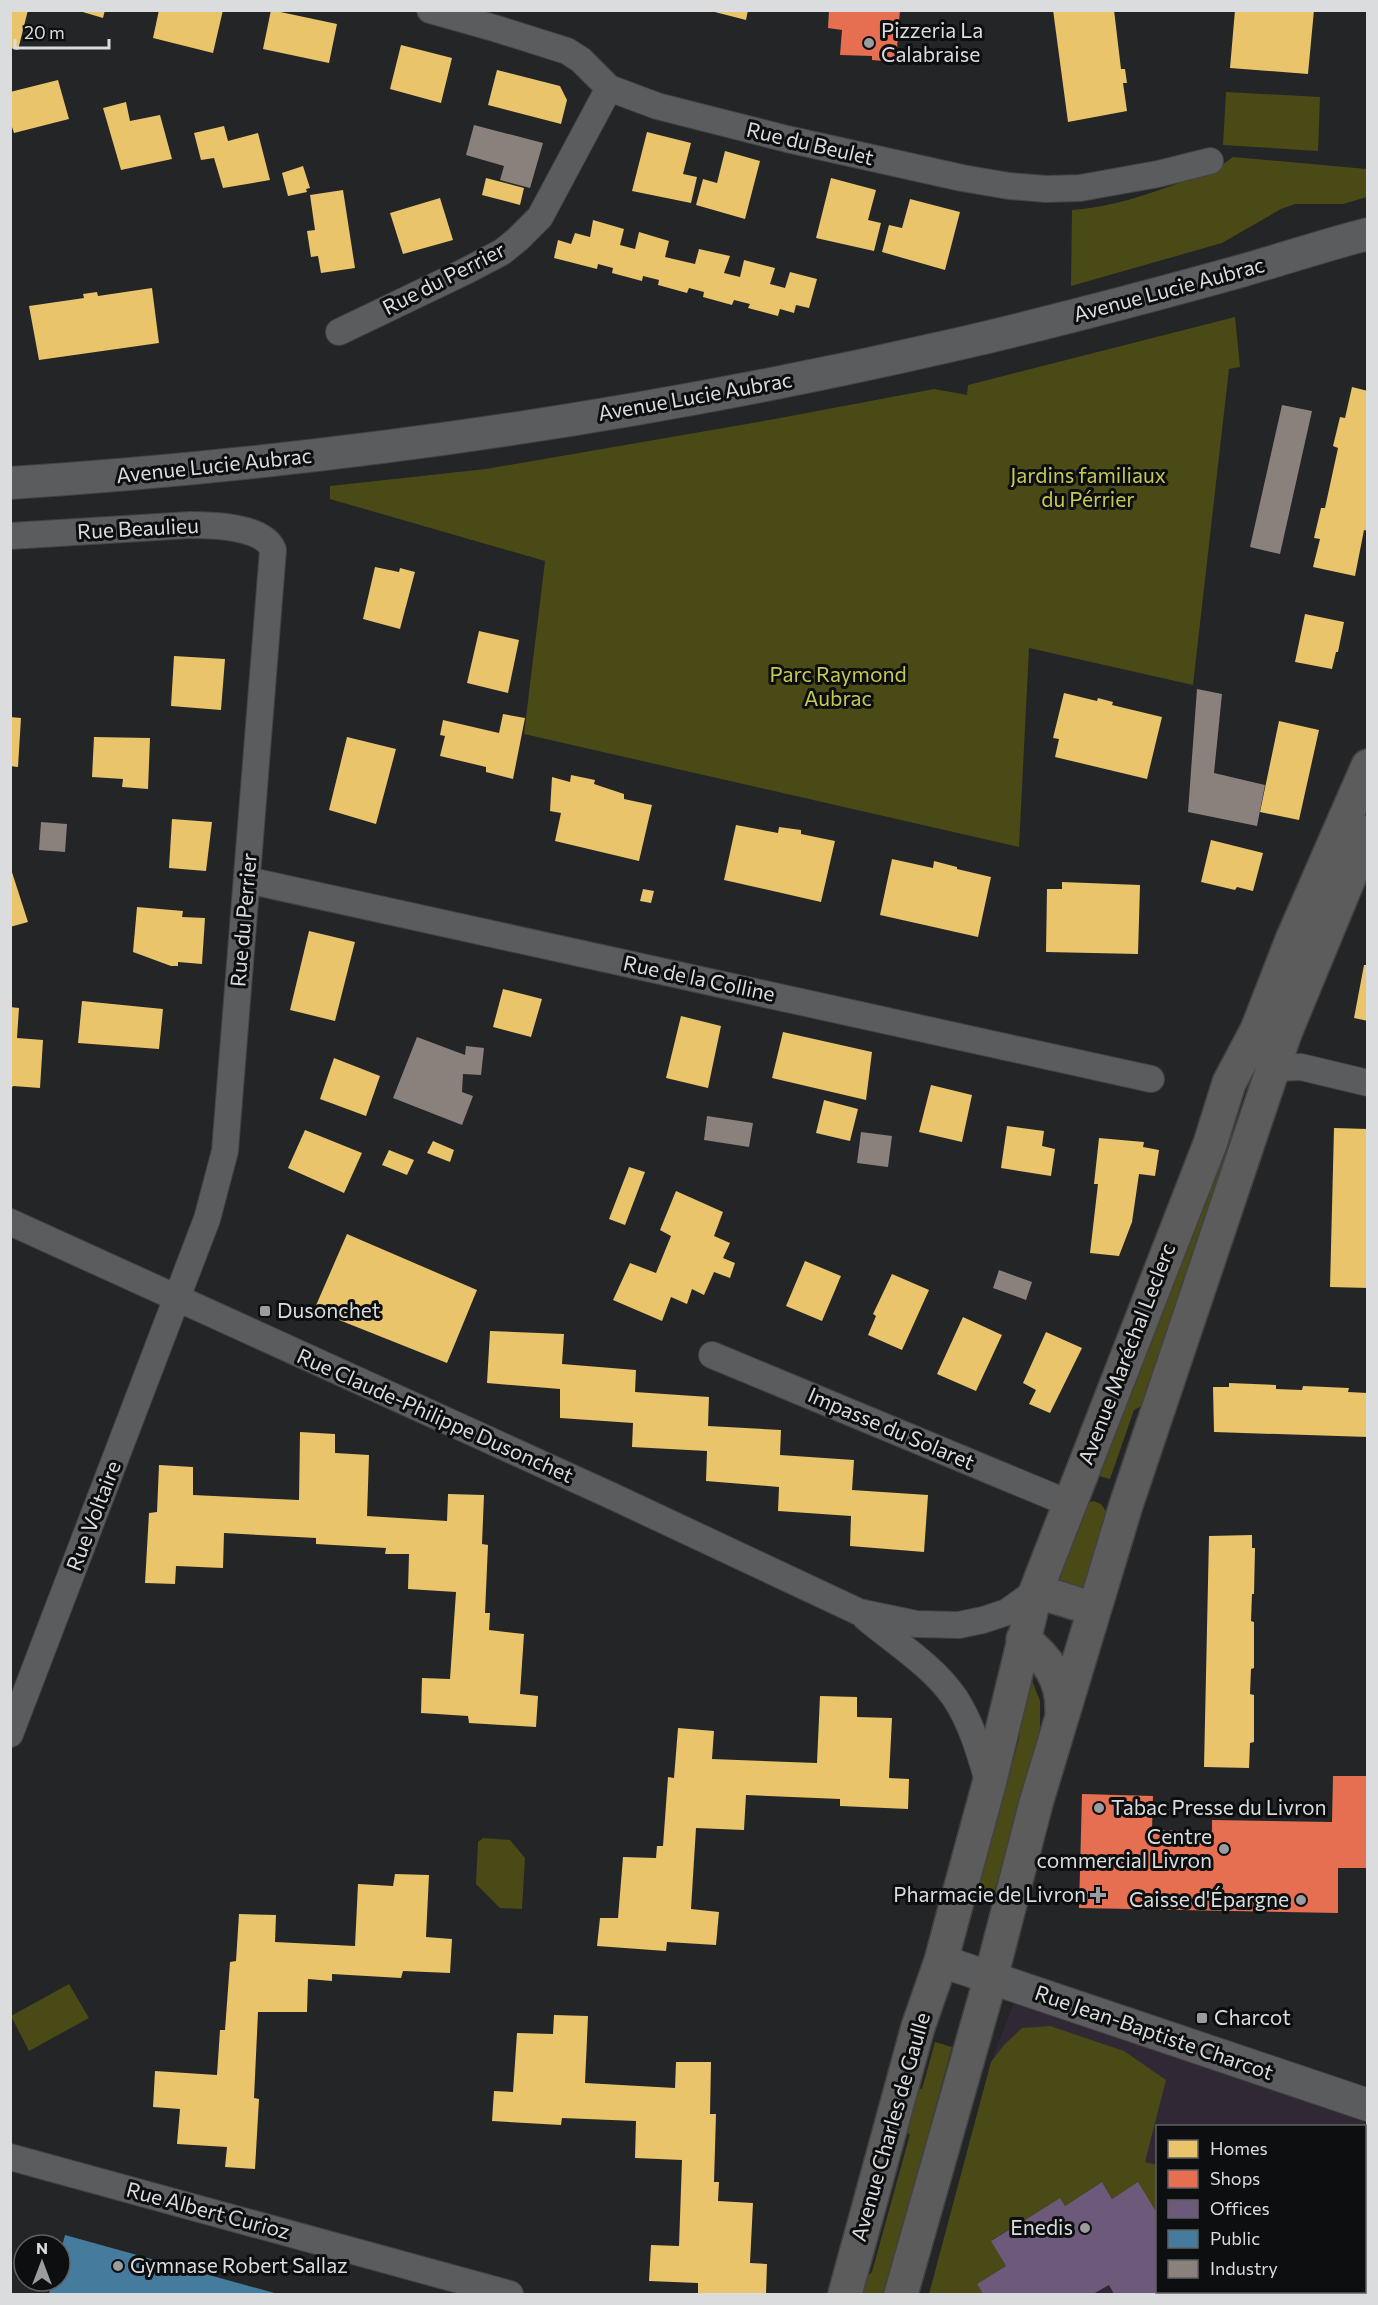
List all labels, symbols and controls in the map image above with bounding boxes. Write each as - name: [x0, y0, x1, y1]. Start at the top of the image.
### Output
- scale bar: [15, 12, 110, 50]
- place label: Pizzeria La Calabraise: [881, 17, 983, 66]
- text: 20 m: [24, 21, 65, 43]
- marker: Pizzeria La Calabraise: [862, 36, 876, 50]
- street label: Rue du Beulet: [744, 116, 876, 169]
- street label: Rue du Perrier: [378, 236, 509, 319]
- street label: Avenue Lucie Aubrac: [1070, 251, 1267, 326]
- street label: Avenue Lucie Aubrac: [596, 366, 794, 425]
- street label: Avenue Lucie Aubrac: [115, 442, 313, 487]
- park label: Jardins familiaux du Pérrier: [1010, 462, 1166, 511]
- street label: Rue Beaulieu: [77, 512, 199, 543]
- park label: Parc Raymond Aubrac: [769, 661, 907, 710]
- street label: Rue du Perrier: [224, 852, 261, 988]
- street label: Rue de la Colline: [621, 949, 777, 1006]
- street label: Avenue Maréchal Leclerc: [1072, 1239, 1179, 1468]
- place label: Dusonchet: [277, 1297, 380, 1322]
- marker: Dusonchet: [258, 1304, 272, 1318]
- street label: Rue Claude-Philippe Dusonchet: [294, 1342, 578, 1487]
- street label: Impasse du Solaret: [805, 1381, 979, 1474]
- street label: Rue Voltaire: [60, 1457, 125, 1574]
- place label: Tabac Presse du Livron: [1111, 1794, 1327, 1819]
- marker: Tabac Presse du Livron: [1092, 1801, 1106, 1815]
- place label: Centre commercial Livron: [1036, 1823, 1212, 1872]
- marker: Centre commercial Livron: [1217, 1842, 1231, 1856]
- place label: Pharmacie de Livron: [893, 1881, 1086, 1906]
- place label: Caisse d'Épargne: [1129, 1886, 1289, 1911]
- marker: Pharmacie de Livron: [1091, 1888, 1105, 1902]
- marker: Caisse d'Épargne: [1294, 1893, 1308, 1907]
- street label: Rue Jean-Baptiste Charcot: [1032, 1979, 1277, 2084]
- place label: Charcot: [1214, 2004, 1291, 2029]
- street label: Avenue Charles de Gaulle: [845, 2009, 934, 2244]
- marker: Charcot: [1195, 2011, 1209, 2025]
- legend: [1156, 2125, 1366, 2293]
- text: Homes: [1210, 2137, 1268, 2159]
- text: Shops: [1210, 2167, 1260, 2189]
- street label: Rue Albert Curioz: [124, 2176, 293, 2243]
- text: Offices: [1210, 2197, 1270, 2219]
- place label: Enedis: [1010, 2214, 1073, 2239]
- marker: Enedis: [1078, 2221, 1092, 2235]
- text: Public: [1210, 2227, 1260, 2249]
- north arrow: [12, 2233, 72, 2293]
- text: N: [36, 2238, 48, 2257]
- place label: Gymnase Robert Sallaz: [130, 2252, 348, 2277]
- text: Industry: [1210, 2257, 1278, 2279]
- marker: Gymnase Robert Sallaz: [111, 2259, 125, 2273]

